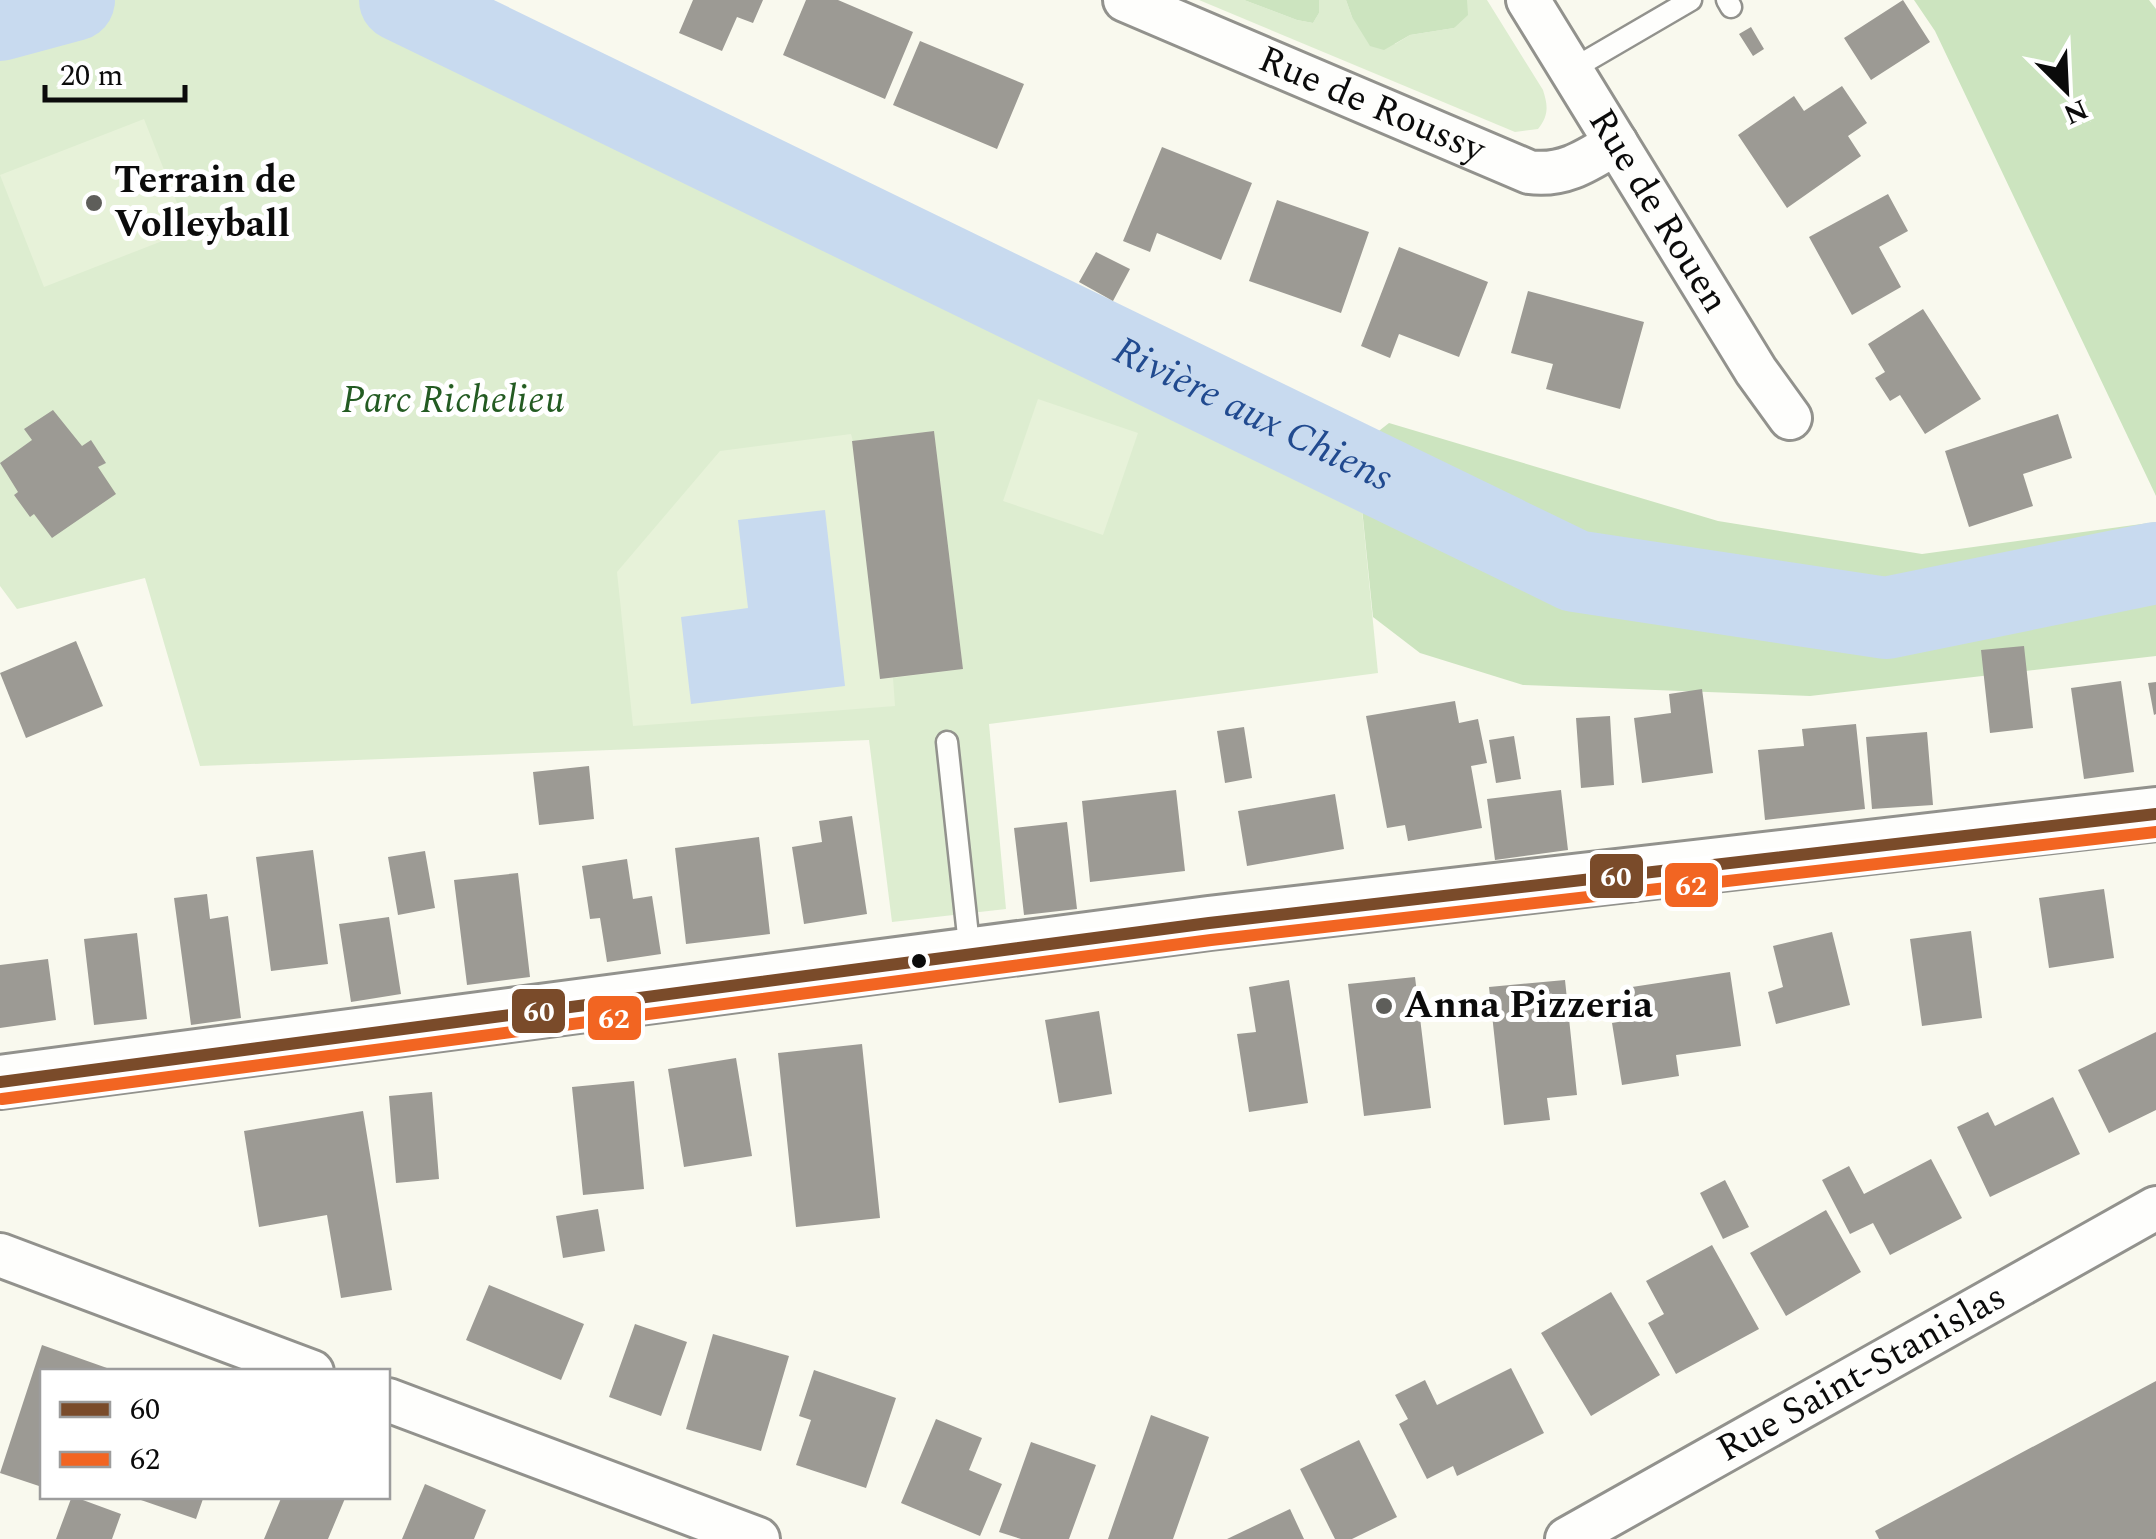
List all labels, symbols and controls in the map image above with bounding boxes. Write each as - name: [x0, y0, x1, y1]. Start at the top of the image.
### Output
- street label: Rue de Roussy: [1249, 31, 1496, 180]
- scale bar: [45, 40, 185, 102]
- north arrow: [2016, 40, 2116, 140]
- text: 20 m: [60, 53, 123, 99]
- text: N: [2056, 87, 2095, 136]
- street label: Rue de Rouen: [1573, 98, 1743, 325]
- place label: Terrain de Volleyball: [114, 152, 296, 254]
- marker: Terrain de Volleyball: [83, 192, 105, 214]
- water label: Rivière aux Chiens: [1103, 321, 1402, 508]
- park label: Parc Richelieu: [342, 372, 565, 430]
- line badge: 60: [1588, 852, 1645, 900]
- text: 60: [1600, 856, 1632, 899]
- line badge: 62: [1663, 861, 1720, 909]
- text: 62: [1675, 865, 1707, 908]
- unlabelled marker: [909, 951, 929, 971]
- place label: Anna Pizzeria: [1404, 977, 1653, 1035]
- line badge: 60: [510, 987, 567, 1035]
- text: 60: [523, 991, 555, 1034]
- line badge: 62: [586, 994, 643, 1042]
- marker: Anna Pizzeria: [1373, 995, 1395, 1017]
- text: 62: [598, 998, 630, 1041]
- street label: Rue Saint-Stanislas: [1706, 1269, 2017, 1478]
- legend: [40, 1369, 390, 1499]
- text: 60: [130, 1387, 160, 1433]
- text: 62: [130, 1437, 160, 1483]

